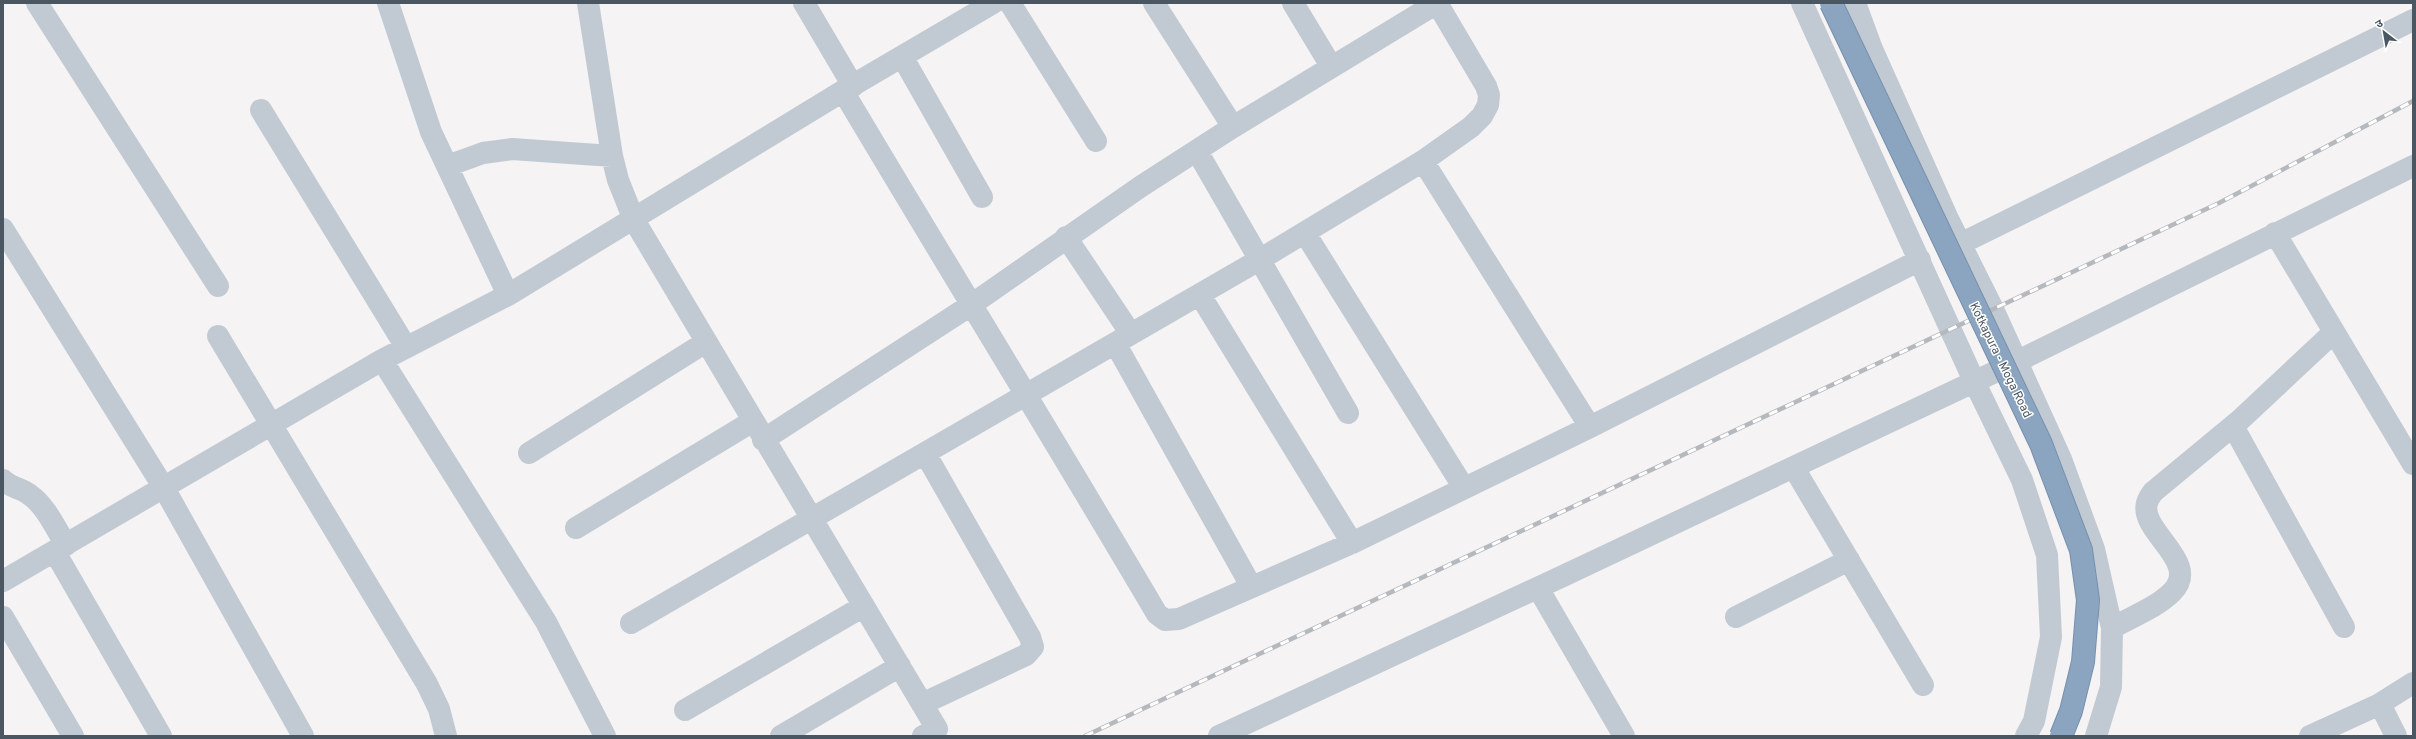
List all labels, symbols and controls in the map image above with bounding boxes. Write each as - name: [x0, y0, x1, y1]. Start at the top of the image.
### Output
- north arrow: [2364, 12, 2404, 52]
- text: उ: [2373, 16, 2386, 32]
- street label: Kotkapura - Moga Road: [1965, 300, 2035, 421]

